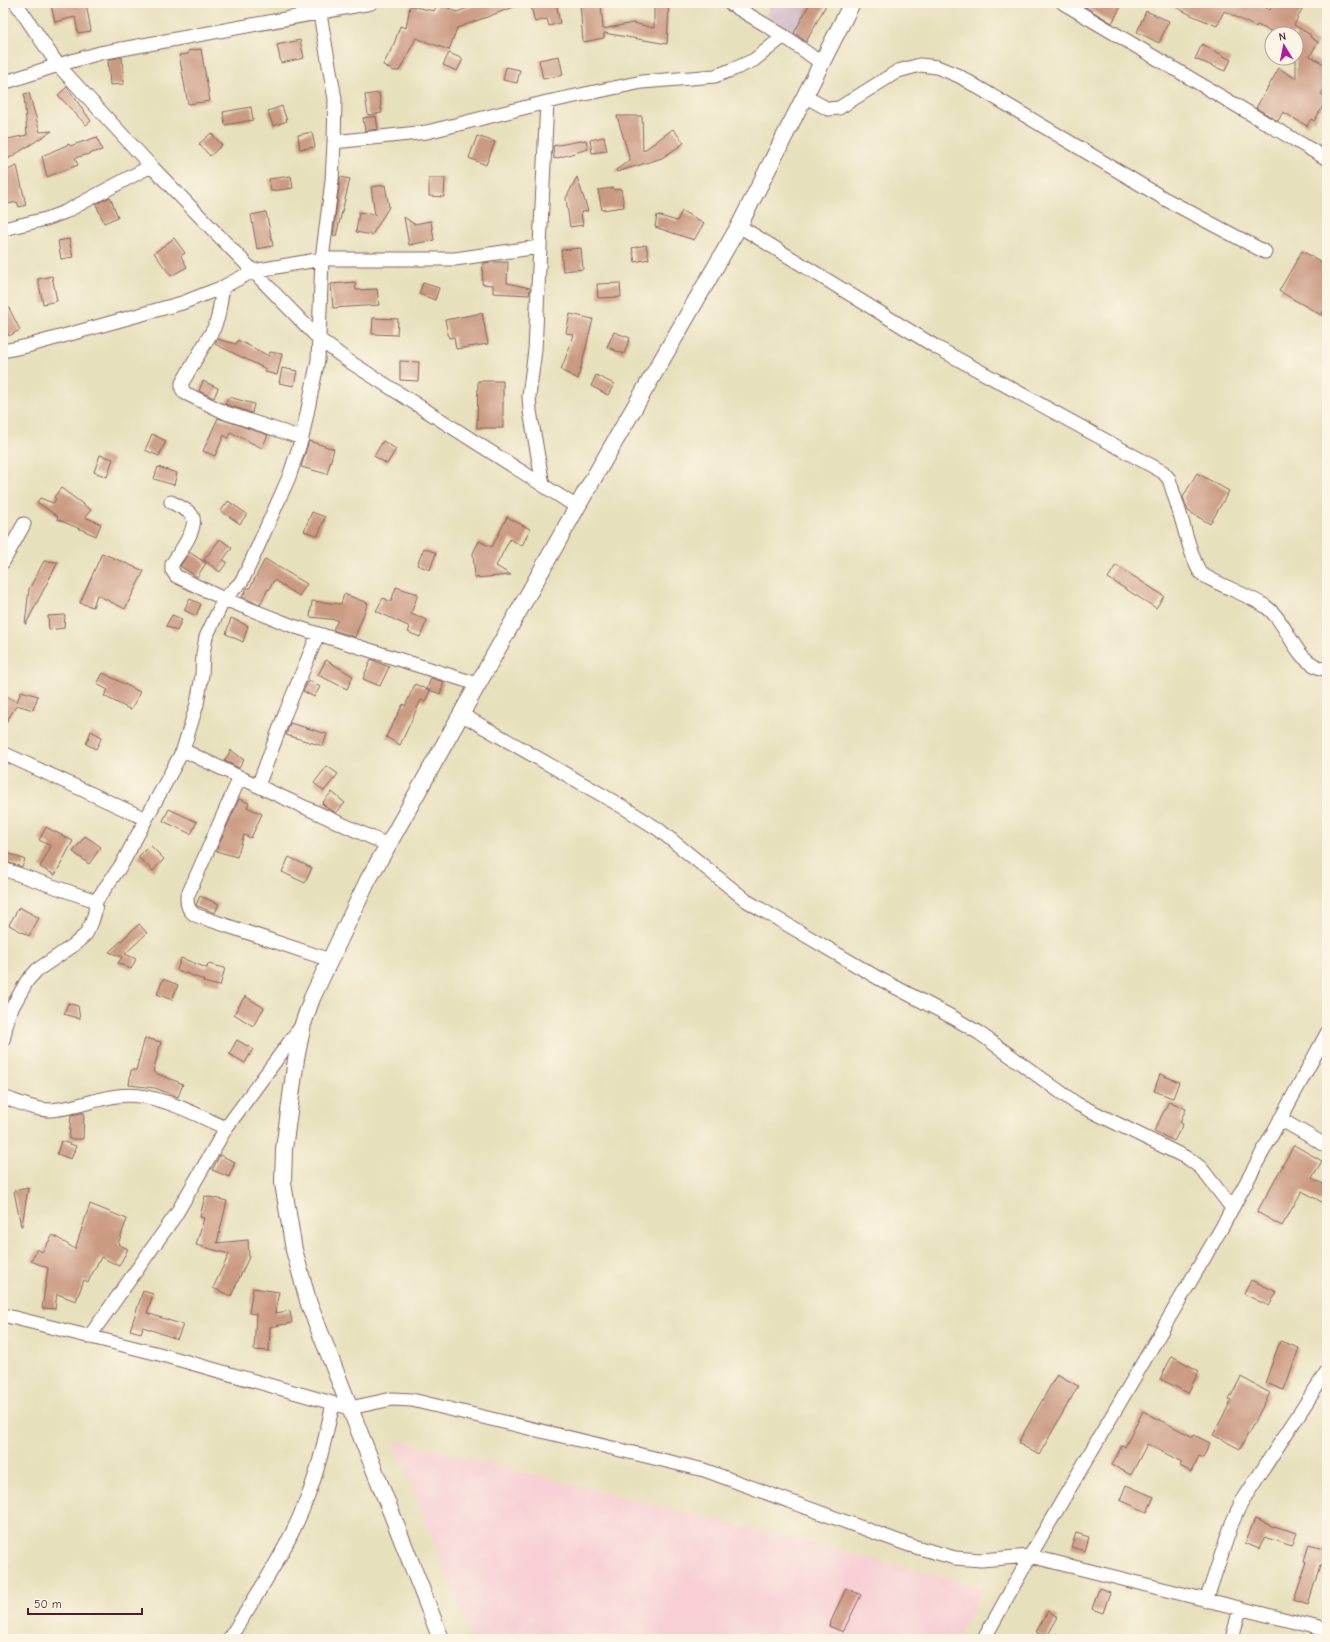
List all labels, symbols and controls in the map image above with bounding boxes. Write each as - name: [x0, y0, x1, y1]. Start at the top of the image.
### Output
- north arrow: [1264, 26, 1304, 66]
- text: N: [1278, 30, 1287, 44]
- scale bar: [28, 1590, 142, 1616]
- text: 50 m: [34, 1597, 62, 1611]

